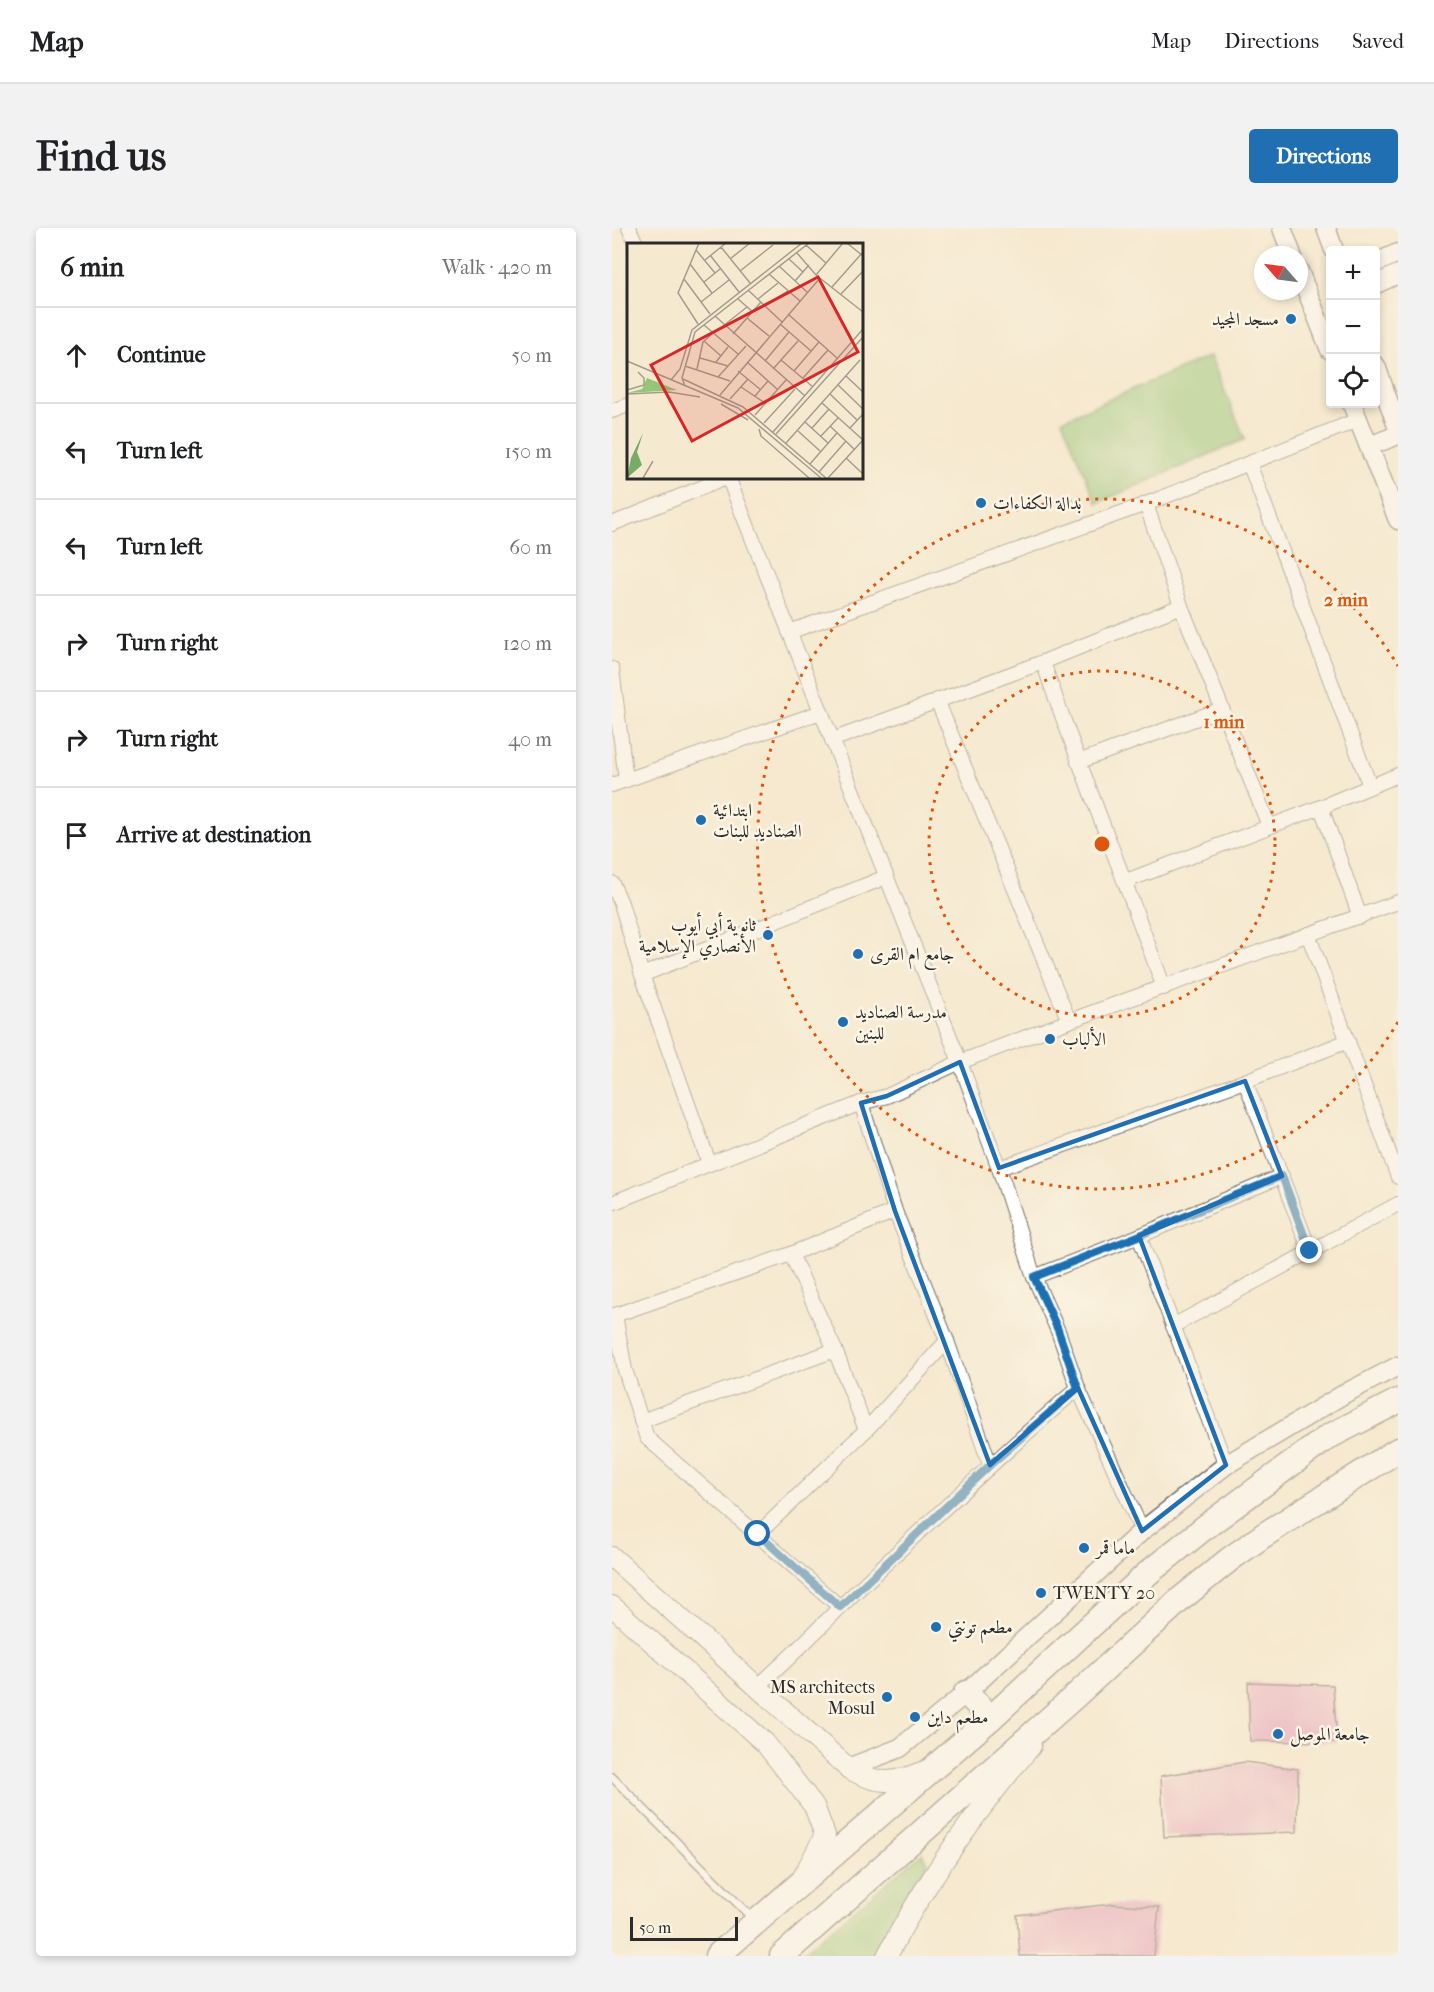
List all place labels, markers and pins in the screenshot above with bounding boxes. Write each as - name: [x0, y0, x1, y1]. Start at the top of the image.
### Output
- place label: مسجد المجيد: [1212, 309, 1279, 330]
- marker: مسجد المجيد: [1284, 312, 1298, 326]
- place label: بدالة الكفاءات: [993, 493, 1082, 514]
- marker: بدالة الكفاءات: [974, 496, 988, 510]
- place label: ابتدائية الصناديد للبنات: [713, 800, 802, 842]
- marker: ابتدائية الصناديد للبنات: [694, 813, 708, 827]
- centre of rings: [1092, 834, 1112, 854]
- place label: ثانوية أبي أيوب الأنصاري الإسلامية: [639, 912, 757, 961]
- marker: ثانوية أبي أيوب الأنصاري الإسلامية: [761, 928, 775, 942]
- place label: جامع ام القرى: [870, 944, 954, 970]
- marker: جامع ام القرى: [851, 947, 865, 961]
- place label: مدرسة الصناديد للبنين: [855, 1002, 947, 1044]
- marker: مدرسة الصناديد للبنين: [836, 1015, 850, 1029]
- place label: الألباب: [1062, 1026, 1106, 1050]
- marker: الألباب: [1043, 1032, 1057, 1046]
- place label: ماما قمر: [1094, 1538, 1135, 1560]
- marker: ماما قمر: [1077, 1541, 1091, 1555]
- place label: TWENTY 20: [1053, 1583, 1155, 1604]
- marker: TWENTY 20: [1034, 1586, 1048, 1600]
- place label: مطعم تونتي: [948, 1617, 1013, 1644]
- marker: مطعم تونتي: [929, 1620, 943, 1634]
- place label: MS architects Mosul: [770, 1677, 875, 1719]
- marker: MS architects Mosul: [880, 1690, 894, 1704]
- place label: مطعم داين: [927, 1707, 989, 1734]
- marker: مطعم داين: [908, 1710, 922, 1724]
- place label: جامعة الموصل: [1290, 1724, 1370, 1747]
- marker: جامعة الموصل: [1271, 1727, 1285, 1741]

